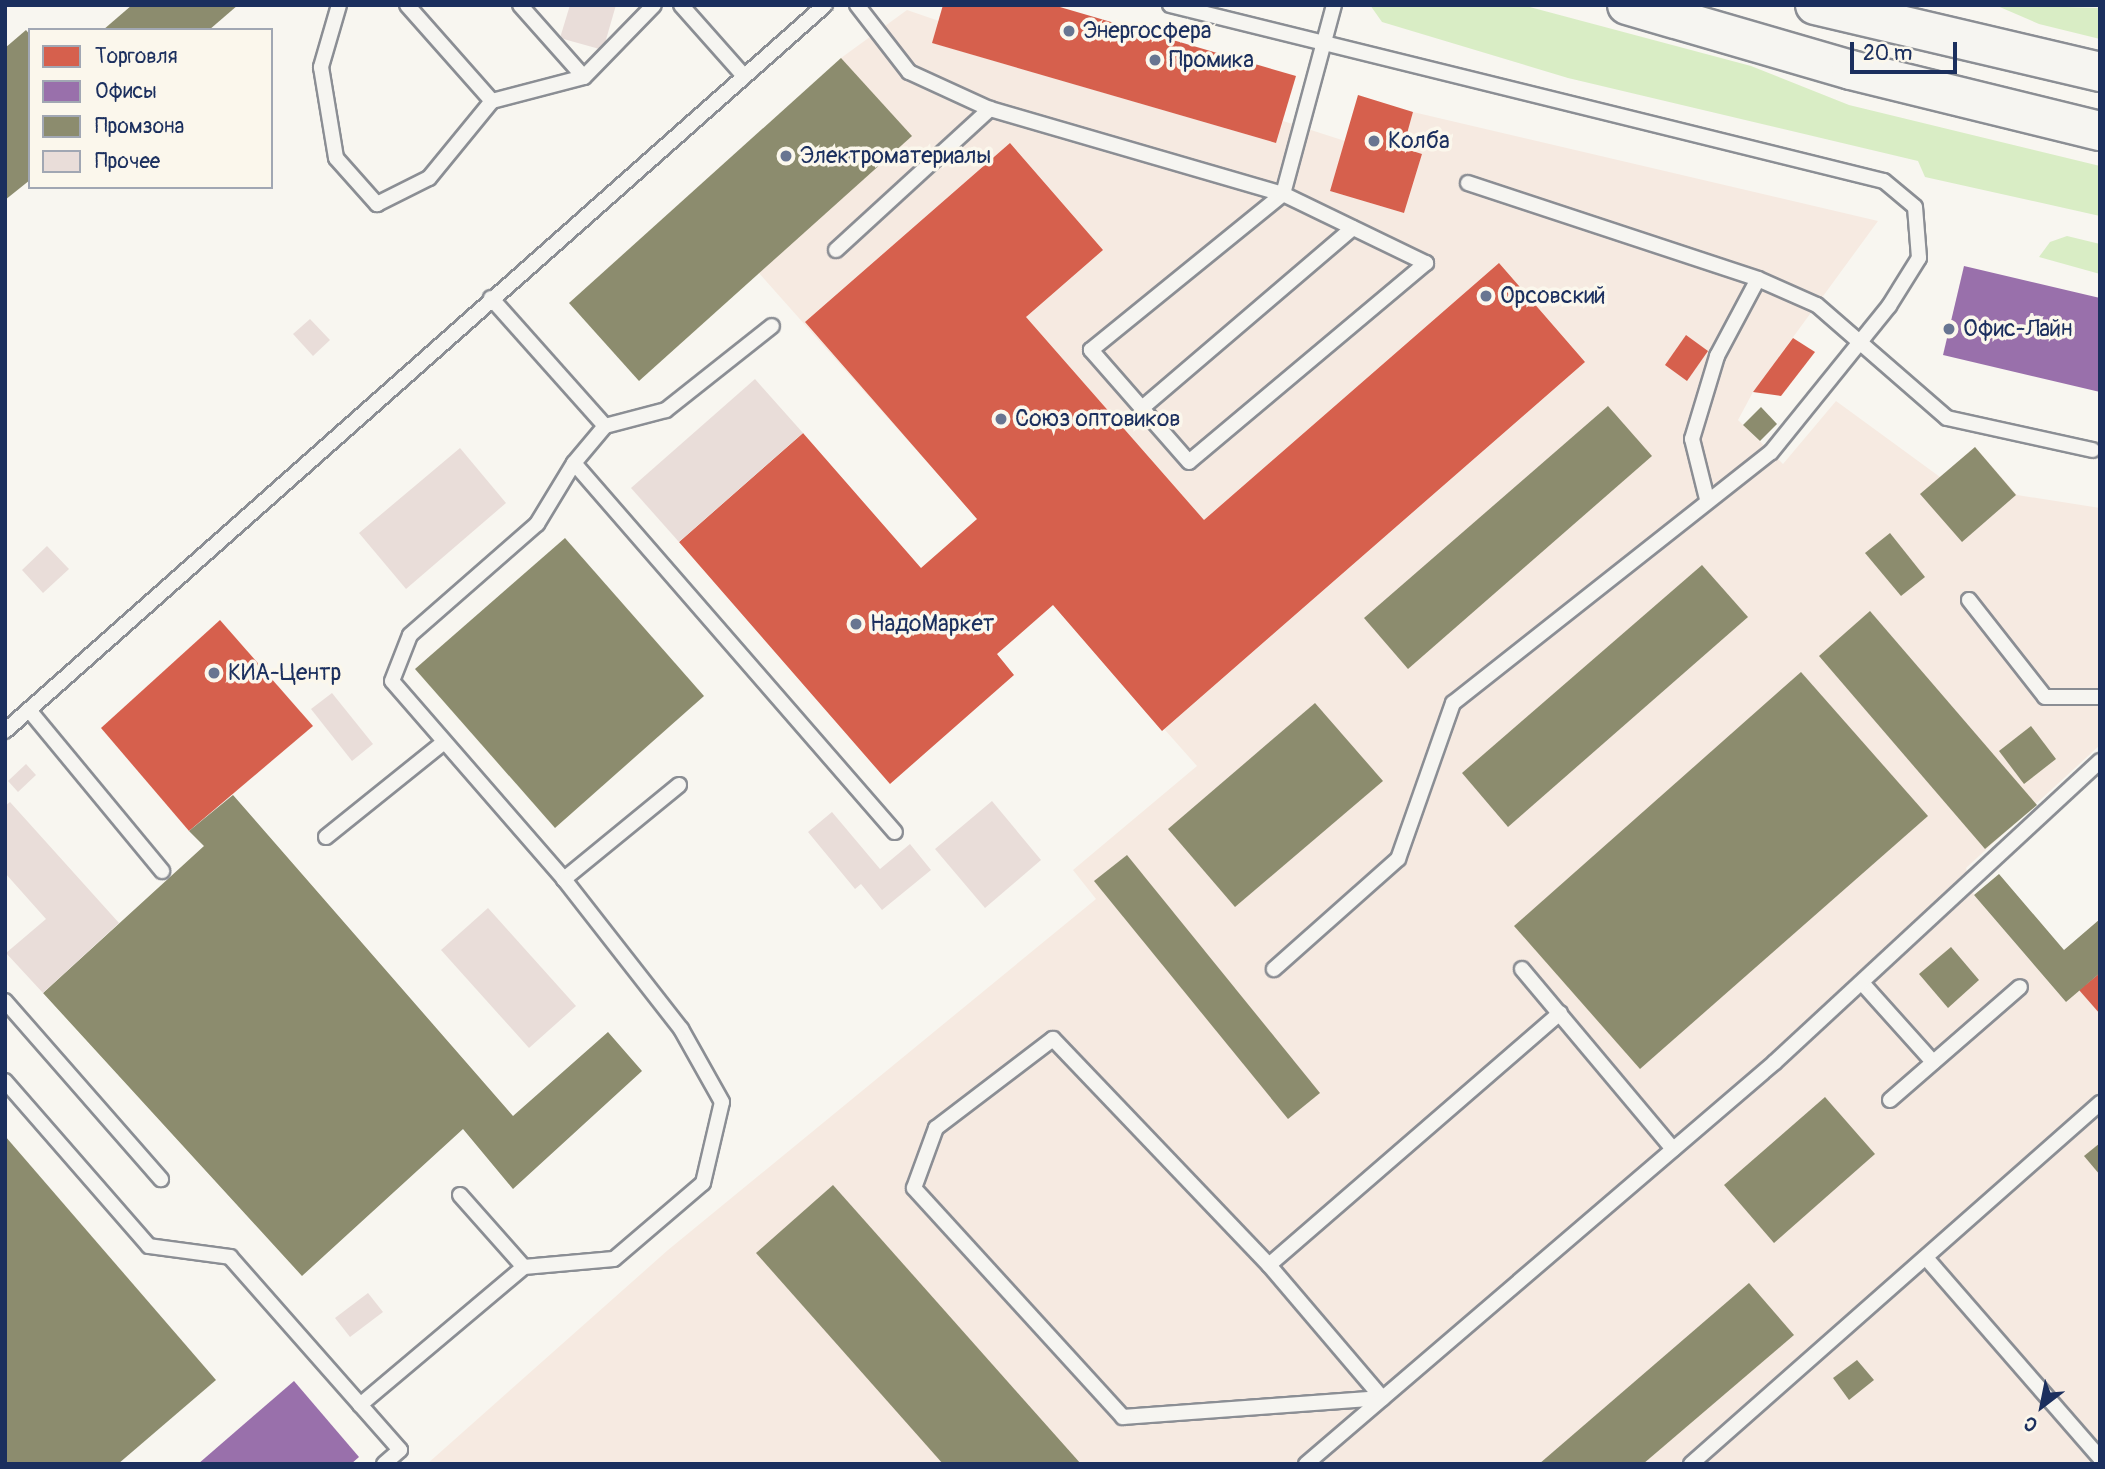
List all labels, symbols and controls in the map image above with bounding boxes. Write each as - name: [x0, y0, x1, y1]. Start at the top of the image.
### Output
- place label: Энергосфера: [1083, 17, 1211, 45]
- marker: Энергосфера: [1061, 23, 1077, 39]
- legend: [28, 28, 273, 189]
- scale bar: [1853, 28, 1960, 72]
- text: 20 m: [1863, 40, 1912, 67]
- text: Торговля: [95, 43, 178, 70]
- place label: Промика: [1169, 46, 1254, 74]
- marker: Промика: [1147, 52, 1163, 68]
- text: Офисы: [95, 78, 157, 105]
- text: Промзона: [95, 113, 184, 140]
- place label: Колба: [1388, 127, 1450, 155]
- marker: Колба: [1366, 133, 1382, 149]
- place label: Электроматериалы: [800, 142, 991, 170]
- text: Прочее: [95, 148, 160, 175]
- marker: Электроматериалы: [778, 148, 794, 164]
- place label: Орсовский: [1500, 282, 1606, 310]
- marker: Орсовский: [1478, 288, 1494, 304]
- place label: Офис-Лайн: [1963, 315, 2073, 343]
- marker: Офис-Лайн: [1941, 321, 1957, 337]
- place label: Союз оптовиков: [1015, 405, 1181, 433]
- marker: Союз оптовиков: [993, 411, 1009, 427]
- place label: НадоМаркет: [870, 610, 994, 638]
- marker: НадоМаркет: [848, 616, 864, 632]
- place label: КИА-Центр: [228, 659, 341, 687]
- marker: КИА-Центр: [206, 665, 222, 681]
- north arrow: [2007, 1371, 2077, 1441]
- text: С: [2020, 1411, 2042, 1437]

